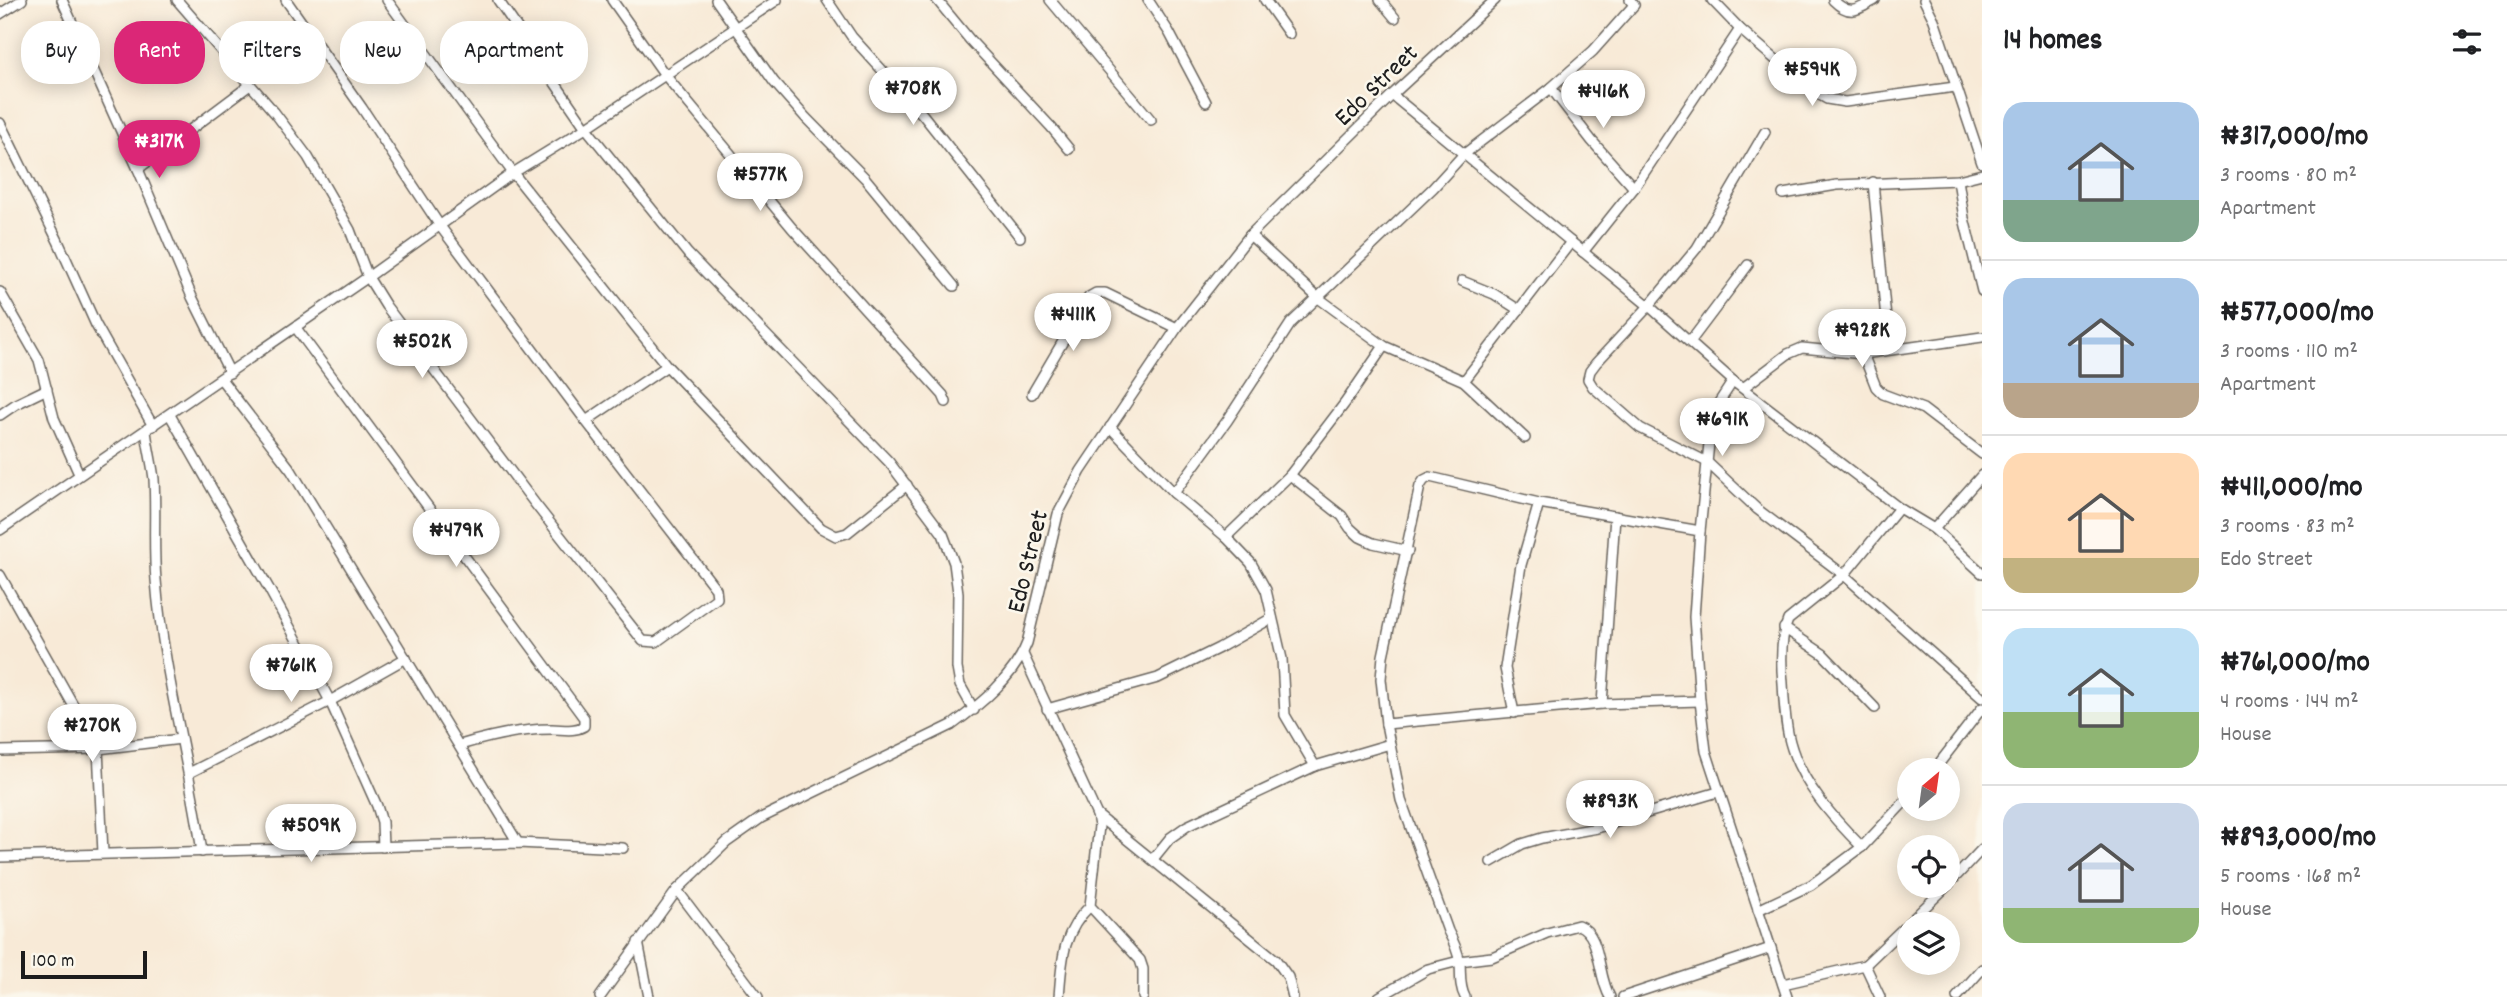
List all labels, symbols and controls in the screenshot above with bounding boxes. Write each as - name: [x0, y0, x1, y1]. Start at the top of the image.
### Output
- chip: Buy: [21, 21, 100, 84]
- chip: Rent: [114, 21, 205, 84]
- chip: Filters: [219, 21, 326, 84]
- chip: New: [340, 21, 426, 84]
- chip: Apartment: [440, 21, 588, 84]
- text: 14 homes: [2003, 21, 2102, 64]
- icon: filters: [2448, 23, 2486, 61]
- street label: Edo Street: [1327, 37, 1428, 136]
- pin: ₦594K: [1763, 48, 1861, 108]
- text: ₦594K: [1784, 54, 1840, 87]
- pin: ₦708K: [864, 68, 962, 127]
- pin: ₦416K: [1554, 71, 1652, 130]
- text: ₦708K: [885, 73, 941, 106]
- text: ₦416K: [1577, 76, 1629, 109]
- text: ₦317,000/mo: [2220, 117, 2368, 160]
- pin: ₦317K: [110, 120, 208, 180]
- text: ₦317K: [134, 126, 184, 159]
- icon: home: [2059, 130, 2143, 214]
- pin: ₦577K: [711, 154, 809, 213]
- text: ₦577K: [733, 159, 787, 192]
- text: 3 rooms · 80 m²: [2220, 160, 2357, 193]
- text: Apartment: [2220, 193, 2316, 226]
- text: ₦577,000/mo: [2220, 293, 2374, 336]
- pin: ₦411K: [1024, 294, 1122, 353]
- text: ₦411K: [1050, 299, 1096, 332]
- icon: home: [2059, 306, 2143, 390]
- pin: ₦928K: [1813, 310, 1911, 369]
- text: ₦928K: [1834, 315, 1890, 348]
- pin: ₦502K: [373, 320, 471, 380]
- text: ₦502K: [393, 326, 452, 359]
- text: 3 rooms · 110 m²: [2220, 336, 2358, 369]
- text: Apartment: [2220, 369, 2316, 402]
- pin: ₦691K: [1673, 398, 1771, 458]
- text: ₦691K: [1696, 404, 1748, 437]
- text: ₦411,000/mo: [2220, 468, 2363, 511]
- icon: home: [2059, 481, 2143, 565]
- street label: Edo Street: [999, 506, 1060, 617]
- pin: ₦479K: [407, 510, 505, 569]
- text: 3 rooms · 83 m²: [2220, 511, 2355, 544]
- text: ₦479K: [429, 515, 483, 548]
- text: Edo Street: [2220, 544, 2313, 577]
- text: ₦761,000/mo: [2220, 643, 2370, 686]
- pin: ₦761K: [242, 644, 340, 704]
- text: ₦761K: [266, 650, 316, 683]
- icon: home: [2059, 656, 2143, 740]
- text: 4 rooms · 144 m²: [2220, 686, 2359, 719]
- pin: ₦270K: [43, 704, 141, 764]
- text: ₦270K: [63, 710, 121, 743]
- text: House: [2220, 719, 2272, 752]
- north arrow: [1897, 758, 1960, 821]
- map controls: [1897, 758, 1960, 975]
- pin: ₦893K: [1561, 780, 1659, 840]
- text: ₦893K: [1582, 786, 1638, 819]
- pin: ₦509K: [262, 804, 360, 864]
- text: ₦509K: [281, 810, 341, 843]
- text: ₦893,000/mo: [2220, 818, 2376, 861]
- icon: home: [2059, 831, 2143, 915]
- button: locate: [1897, 835, 1960, 898]
- text: 5 rooms · 168 m²: [2220, 861, 2361, 894]
- text: House: [2220, 894, 2272, 927]
- button: layers: [1897, 912, 1960, 975]
- scale bar: [21, 948, 147, 980]
- text: 100 m: [32, 949, 74, 976]

